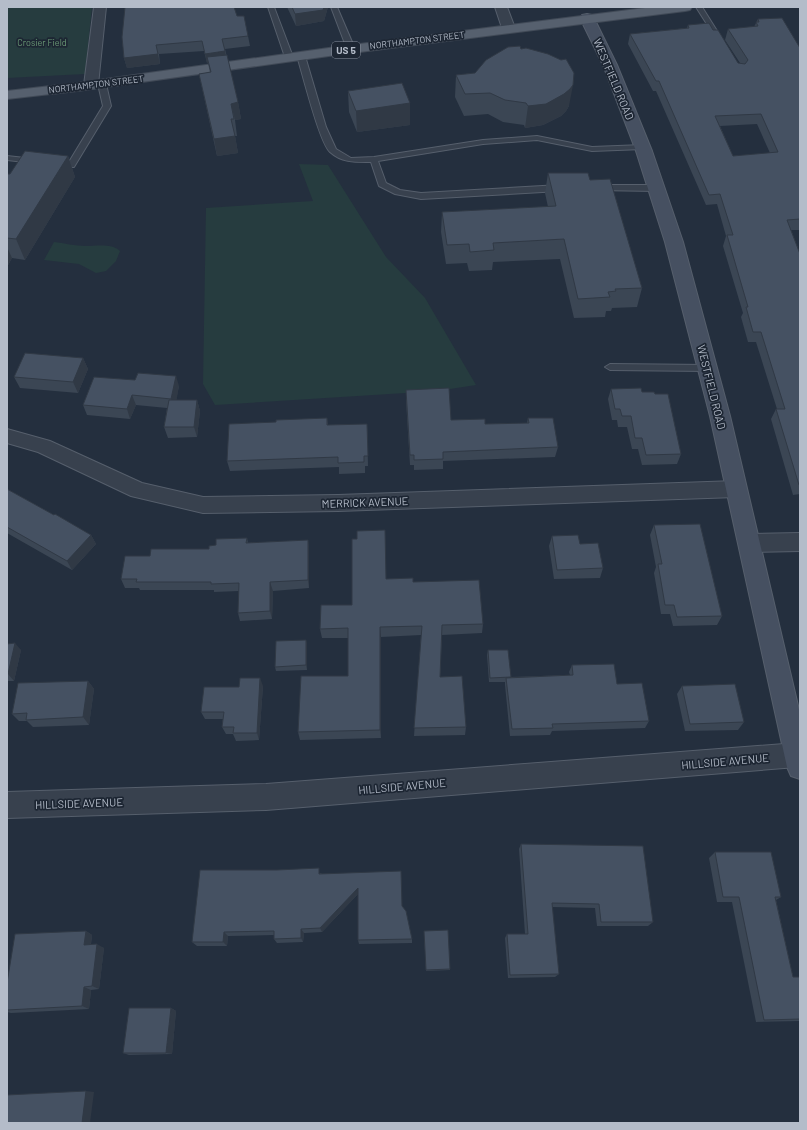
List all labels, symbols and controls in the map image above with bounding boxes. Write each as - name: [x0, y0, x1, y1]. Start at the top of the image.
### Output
- street label: NORTHAMPTON STREET: [369, 29, 465, 51]
- park label: Crosier Field: [17, 37, 67, 48]
- street label: WESTFIELD ROAD: [591, 37, 637, 122]
- road number: US 5: [332, 42, 360, 58]
- street label: NORTHAMPTON STREET: [48, 73, 144, 95]
- street label: WESTFIELD ROAD: [695, 343, 729, 431]
- street label: MERRICK AVENUE: [321, 494, 409, 510]
- street label: HILLSIDE AVENUE: [681, 751, 770, 771]
- street label: HILLSIDE AVENUE: [358, 776, 447, 796]
- street label: HILLSIDE AVENUE: [35, 795, 123, 811]

